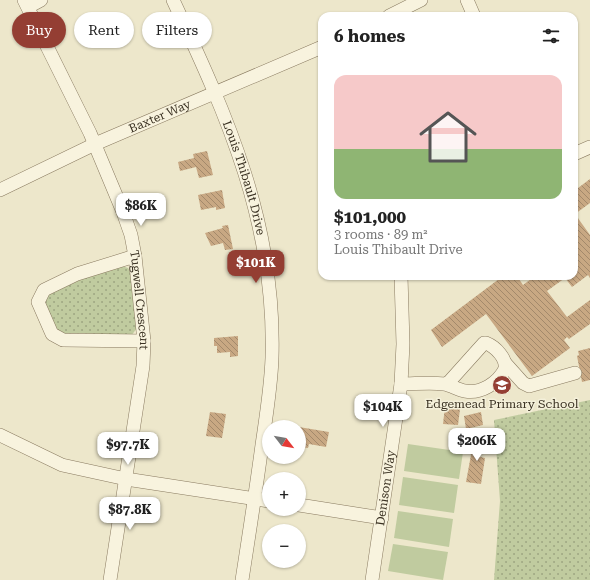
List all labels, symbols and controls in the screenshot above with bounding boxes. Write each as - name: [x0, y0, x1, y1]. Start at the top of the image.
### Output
- chip: Buy: [12, 12, 66, 48]
- chip: Rent: [74, 12, 134, 48]
- chip: Filters: [142, 12, 212, 48]
- icon: filters: [540, 25, 562, 47]
- text: 6 homes: [334, 26, 405, 46]
- street label: Baxter Way: [127, 97, 194, 136]
- icon: home: [412, 101, 484, 173]
- street label: Louis Thibault Drive: [220, 119, 268, 237]
- pin: $86K: [117, 193, 165, 227]
- text: $86K: [125, 198, 157, 213]
- text: $101,000: [334, 207, 406, 227]
- text: 3 rooms · 89 m²: [334, 227, 428, 242]
- text: Louis Thibault Drive: [334, 242, 463, 257]
- street label: Tugwell Crescent: [127, 249, 151, 351]
- pin: $101K: [228, 250, 284, 284]
- text: $101K: [236, 255, 276, 270]
- school or university icon: Edgemead Primary School: [491, 374, 513, 396]
- pin: $104K: [355, 394, 411, 428]
- place label: Edgemead Primary School: [426, 397, 579, 411]
- text: $104K: [363, 399, 403, 414]
- north arrow: [262, 420, 306, 464]
- map controls: [262, 420, 306, 568]
- pin: $206K: [449, 428, 505, 462]
- pin: $97.7K: [95, 432, 161, 466]
- text: $206K: [457, 433, 497, 448]
- text: $97.7K: [106, 437, 150, 452]
- street label: Denison Way: [373, 448, 398, 527]
- button: +: [262, 472, 306, 516]
- pin: $87.8K: [97, 497, 163, 531]
- text: $87.8K: [108, 502, 152, 517]
- button: −: [262, 524, 306, 568]

